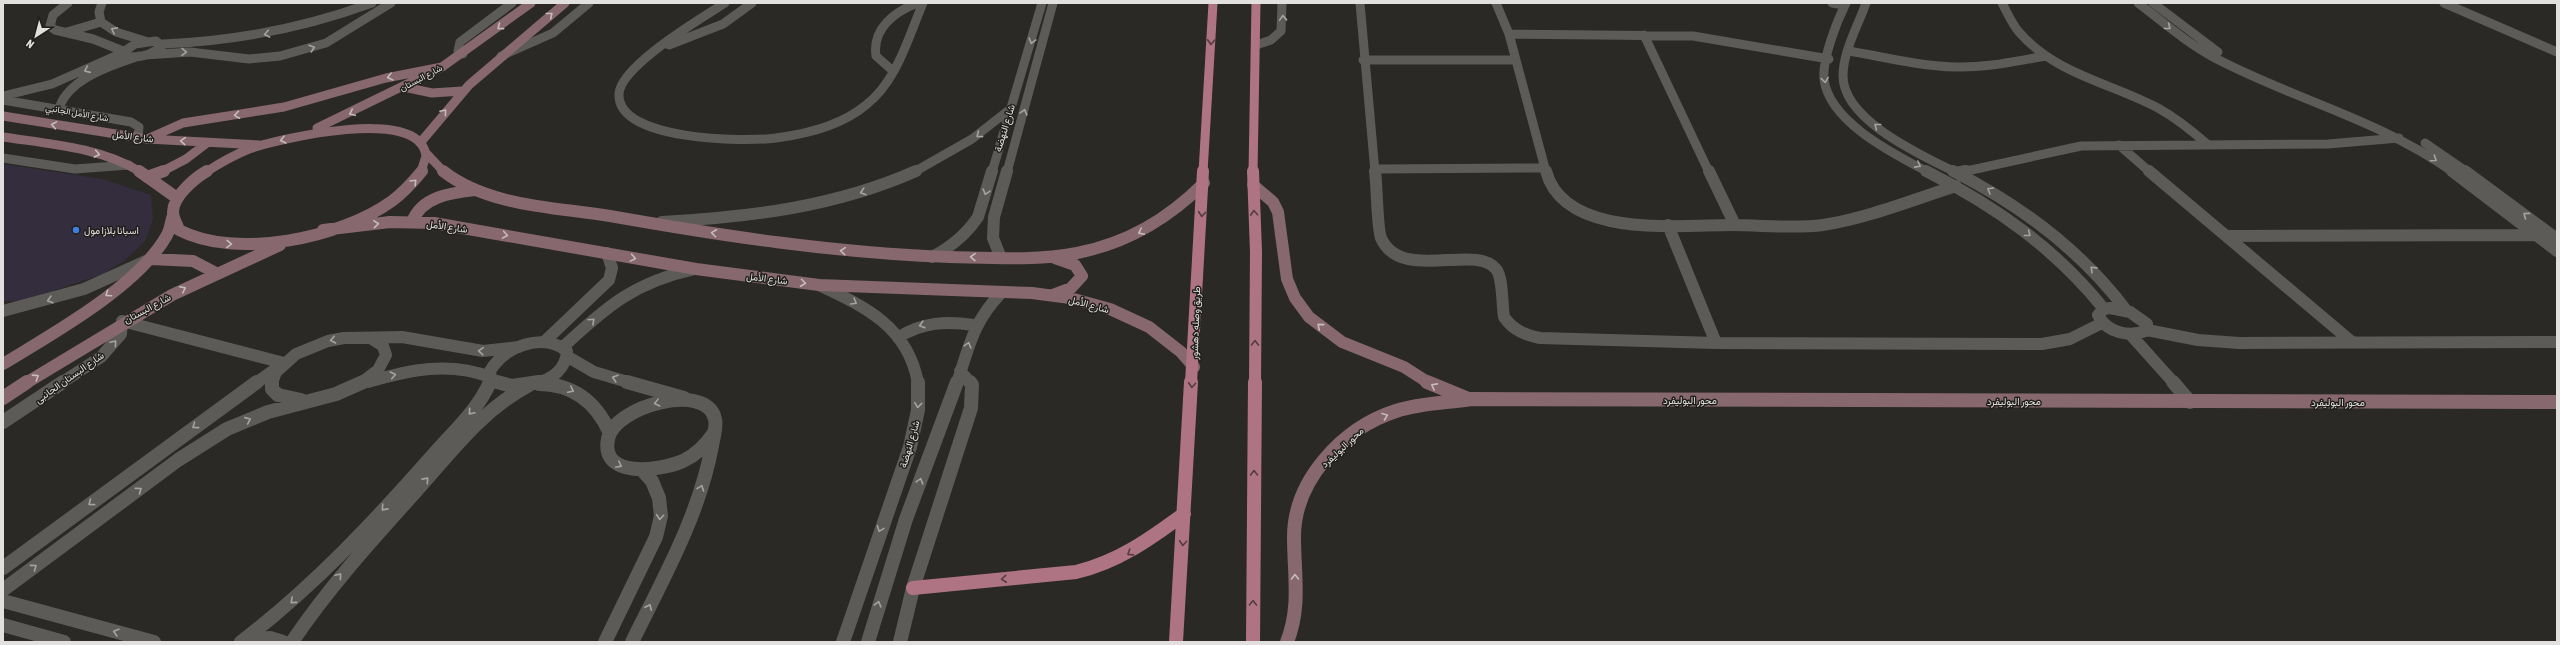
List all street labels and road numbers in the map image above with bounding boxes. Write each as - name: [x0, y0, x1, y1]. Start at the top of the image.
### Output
- street label: شارع البستان: [398, 63, 444, 94]
- street label: شارع الأمل الجانبي: [44, 103, 109, 125]
- street label: شارع النهضة: [992, 103, 1018, 153]
- street label: شارع الأمل: [112, 129, 154, 145]
- street label: شارع الأمل: [425, 218, 468, 236]
- street label: شارع الأمل: [746, 271, 788, 287]
- street label: طريق وصله دهشور: [1189, 286, 1203, 361]
- street label: شارع البستان: [122, 291, 173, 326]
- street label: شارع الأمل: [1067, 294, 1110, 316]
- street label: شارع البستان الجانبى: [33, 349, 107, 406]
- street label: محور البوليفرد: [1663, 395, 1717, 407]
- street label: محور البوليفرد: [1987, 396, 2041, 408]
- street label: محور البوليفرد: [2311, 397, 2365, 409]
- street label: شارع النهضة: [897, 419, 922, 469]
- street label: محور البوليفرد: [1319, 425, 1366, 470]

